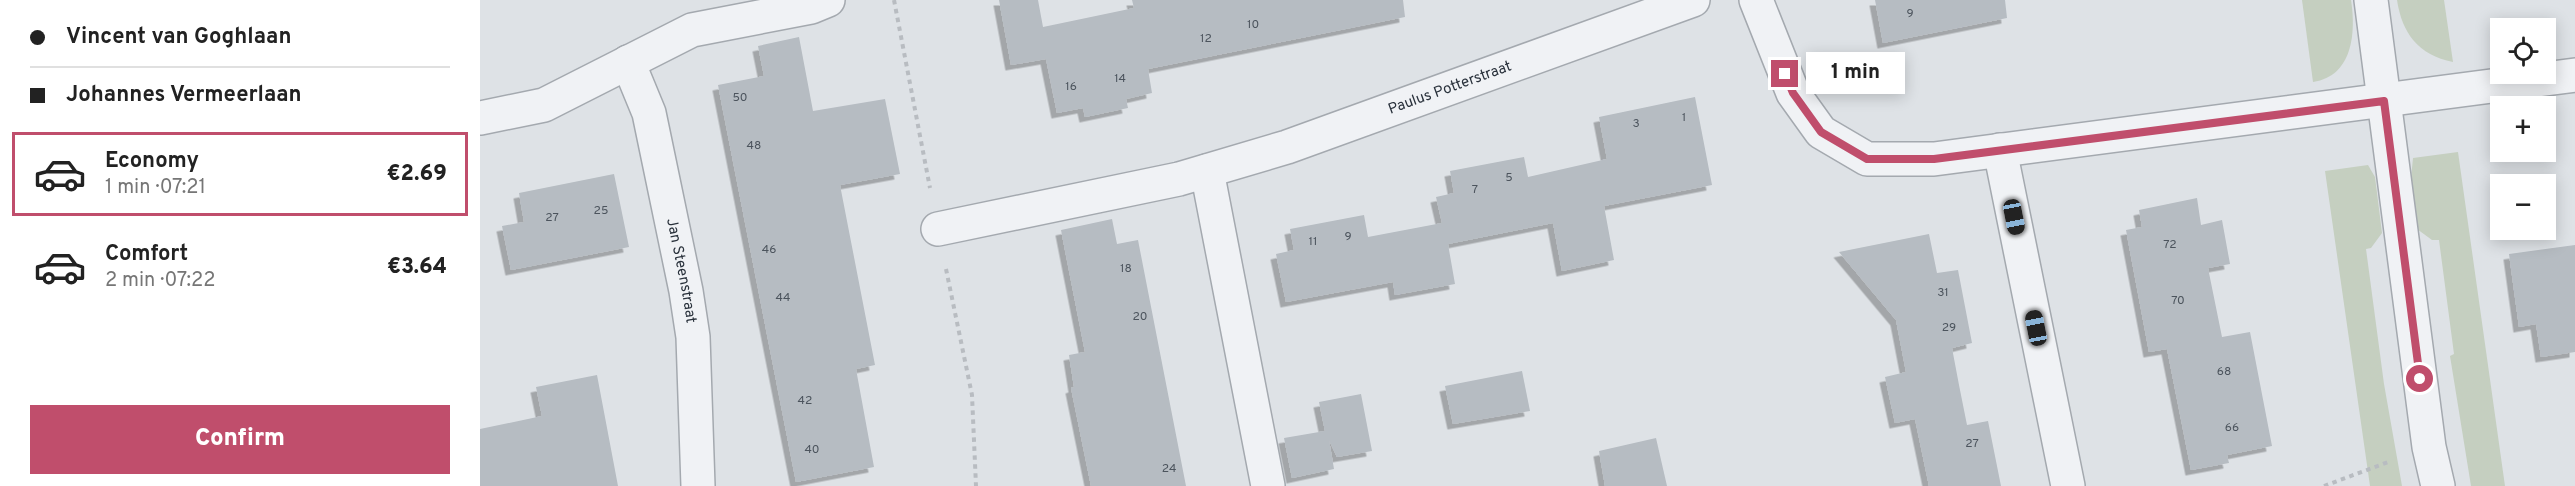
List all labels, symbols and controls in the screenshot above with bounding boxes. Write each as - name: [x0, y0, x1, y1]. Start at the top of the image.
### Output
- house number: 9: [1906, 6, 1914, 22]
- house number: 10: [1247, 17, 1259, 33]
- map controls: [2490, 18, 2556, 240]
- button: locate: [2490, 18, 2556, 84]
- text: Vincent van Goghlaan: [66, 24, 291, 51]
- house number: 12: [1200, 31, 1212, 47]
- callout: 1 min: [1806, 53, 1905, 95]
- street label: Paulus Potterstraat: [1386, 57, 1514, 119]
- route end: [1771, 60, 1798, 87]
- text: 1 min: [1831, 60, 1880, 86]
- house number: 14: [1114, 71, 1126, 87]
- house number: 16: [1065, 79, 1077, 95]
- text: Johannes Vermeerlaan: [66, 82, 302, 109]
- house number: 50: [732, 90, 748, 106]
- button: +: [2490, 96, 2556, 162]
- house number: 1: [1682, 110, 1686, 126]
- house number: 3: [1632, 116, 1640, 132]
- house number: 48: [747, 138, 761, 154]
- icon: car: [33, 147, 87, 201]
- text: Economy: [105, 148, 199, 175]
- text: €2.69: [386, 161, 447, 188]
- house number: 5: [1505, 170, 1513, 186]
- button: −: [2490, 174, 2556, 240]
- text: 1 min · 07:21: [105, 175, 206, 201]
- house number: 7: [1472, 182, 1478, 198]
- car: [2002, 198, 2026, 236]
- house number: 25: [594, 203, 608, 219]
- house number: 27: [545, 210, 559, 226]
- street label: Jan Steenstraat: [662, 216, 700, 324]
- house number: 9: [1344, 229, 1352, 245]
- house number: 11: [1309, 234, 1317, 250]
- house number: 72: [2163, 237, 2177, 253]
- icon: car: [33, 240, 87, 294]
- text: Comfort: [105, 241, 188, 268]
- house number: 46: [762, 242, 776, 258]
- text: €3.64: [387, 254, 447, 281]
- house number: 18: [1120, 261, 1132, 277]
- text: 2 min · 07:22: [105, 268, 215, 294]
- house number: 31: [1937, 285, 1949, 301]
- house number: 44: [776, 290, 790, 306]
- house number: 70: [2171, 293, 2185, 309]
- house number: 20: [1132, 309, 1148, 325]
- car: [2024, 309, 2048, 347]
- house number: 29: [1942, 320, 1956, 336]
- house number: 68: [2217, 364, 2231, 380]
- route start: [2406, 365, 2433, 392]
- house number: 42: [798, 393, 812, 409]
- button: Confirm: [30, 405, 450, 474]
- house number: 66: [2225, 420, 2239, 436]
- house number: 27: [1965, 436, 1979, 452]
- house number: 40: [804, 442, 820, 458]
- house number: 24: [1162, 461, 1176, 477]

